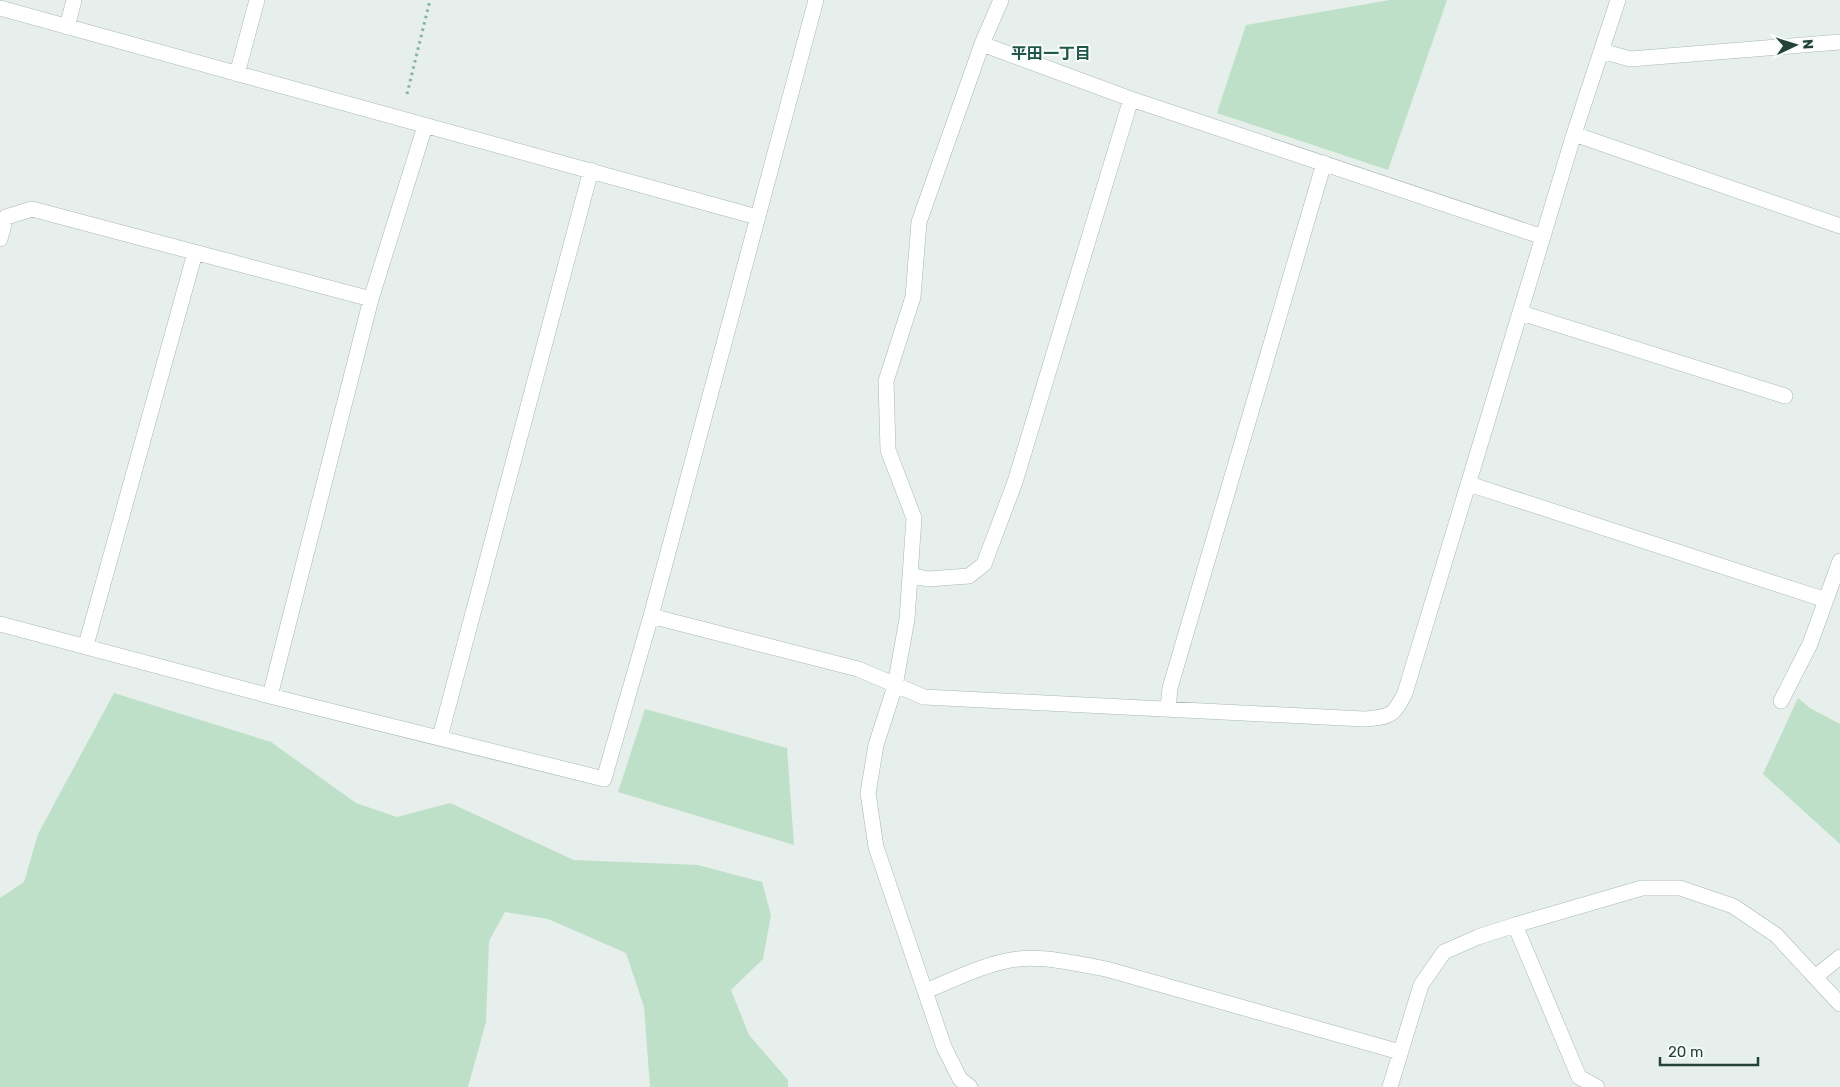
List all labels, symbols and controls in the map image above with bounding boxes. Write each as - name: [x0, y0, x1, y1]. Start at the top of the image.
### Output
- north arrow: [1770, 20, 1820, 70]
- text: N: [1799, 39, 1816, 50]
- district label: 平田一丁目: [1011, 44, 1091, 63]
- scale bar: [1660, 1034, 1758, 1066]
- text: 20 m: [1668, 1043, 1703, 1061]

